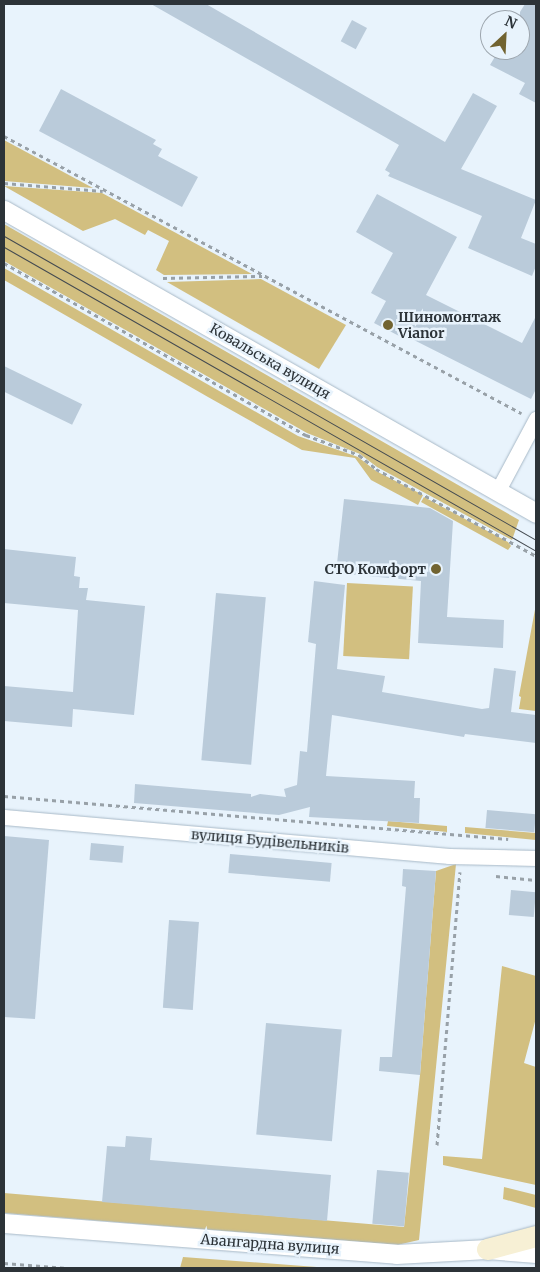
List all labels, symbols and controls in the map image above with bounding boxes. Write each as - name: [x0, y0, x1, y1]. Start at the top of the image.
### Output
- north arrow: [480, 10, 530, 60]
- text: N: [502, 12, 520, 33]
- place label: Шиномонтаж Vianor: [398, 309, 501, 342]
- marker: Шиномонтаж Vianor: [382, 319, 394, 331]
- street label: Ковальська вулиця: [207, 320, 333, 402]
- place label: СТО Комфорт: [325, 561, 426, 577]
- marker: СТО Комфорт: [430, 563, 442, 575]
- street label: вулиця Будівельників: [190, 826, 350, 856]
- street label: Авангардна вулиця: [200, 1231, 340, 1257]

